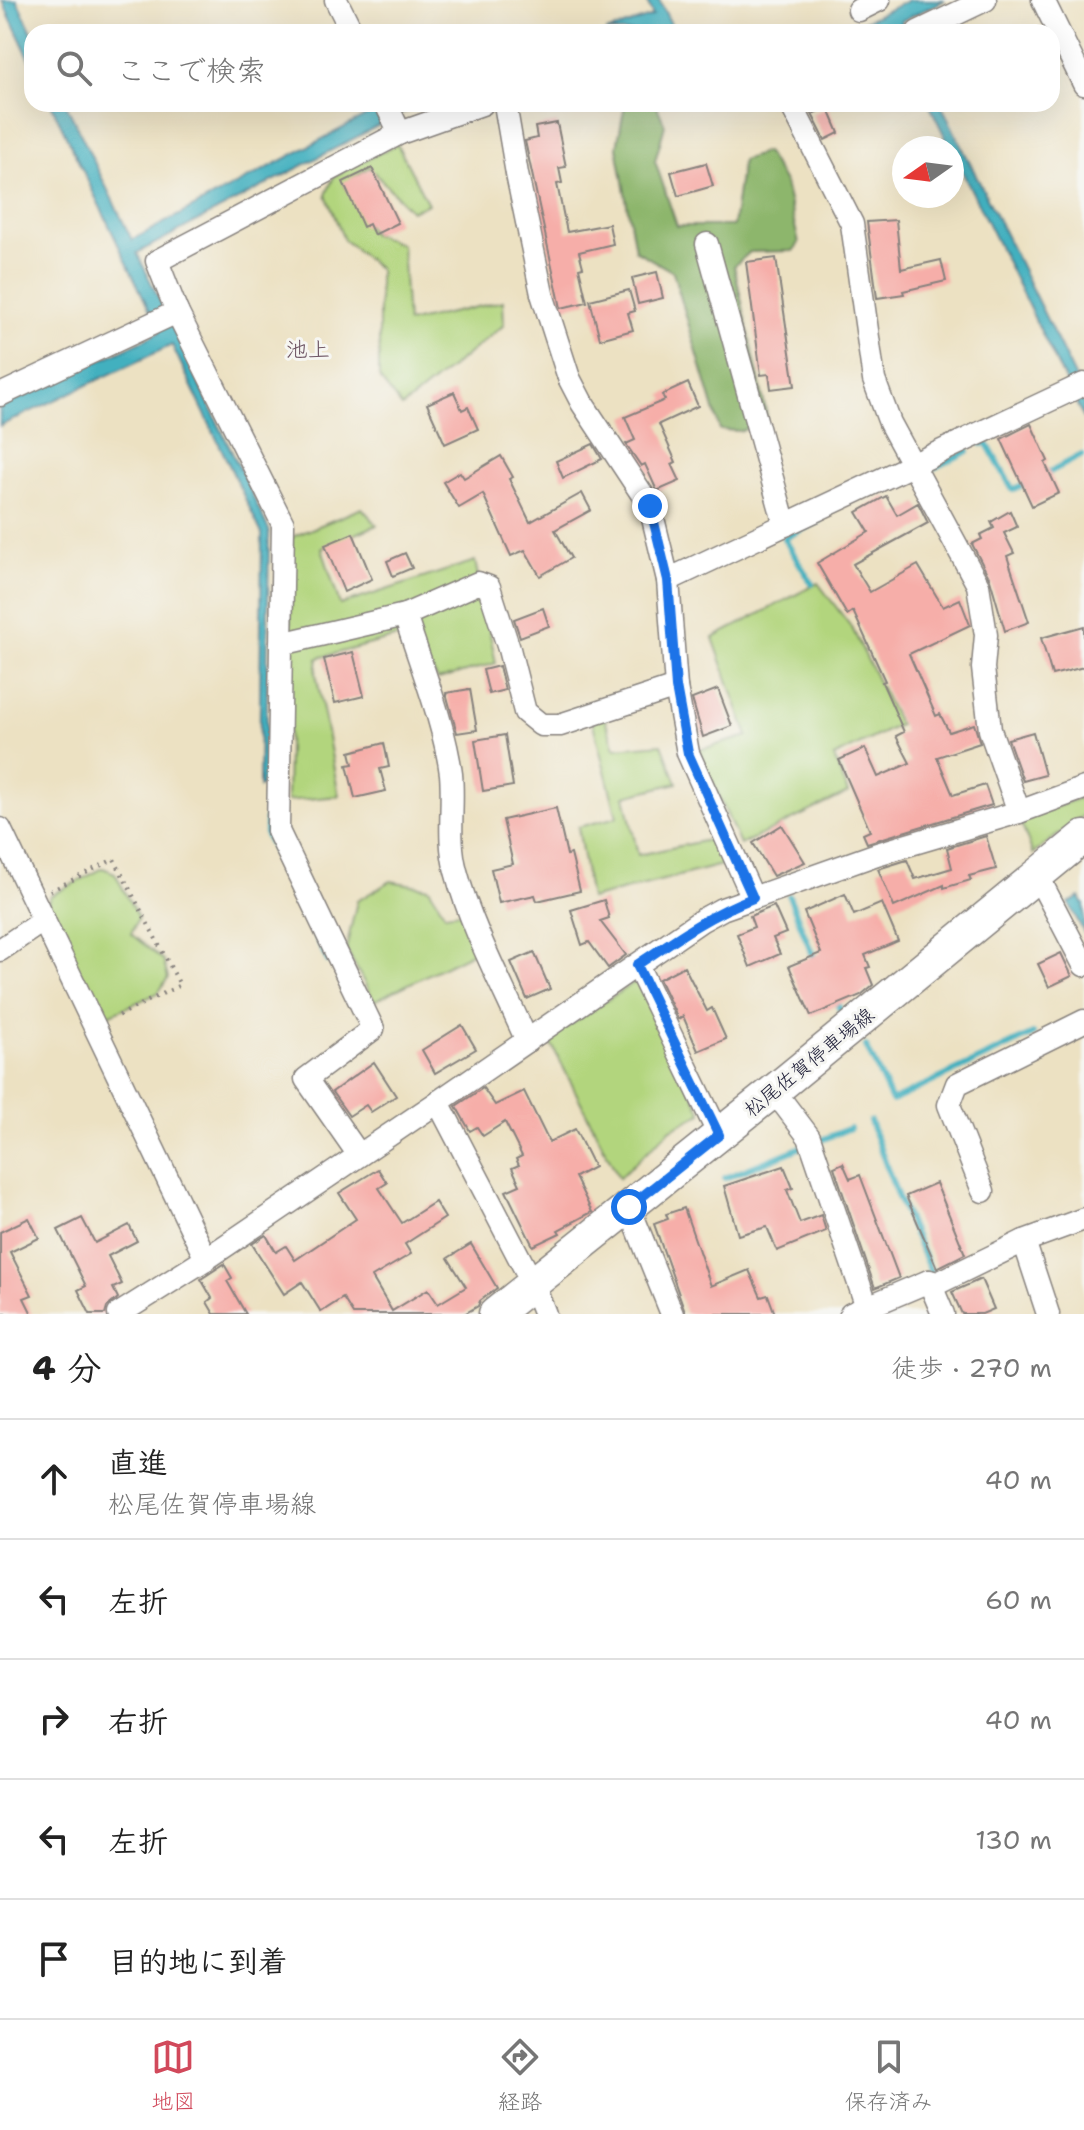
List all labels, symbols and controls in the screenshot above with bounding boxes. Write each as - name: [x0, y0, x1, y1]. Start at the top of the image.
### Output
- search box: [24, 24, 1060, 112]
- icon: search: [52, 46, 96, 90]
- text: ここで検索: [116, 50, 266, 91]
- north arrow: [892, 136, 964, 208]
- district label: 池上: [286, 335, 330, 364]
- route end: [632, 488, 668, 524]
- street label: 松尾佐賀停車場線: [739, 1002, 879, 1122]
- route start: [611, 1189, 647, 1225]
- text: 4 分: [32, 1345, 102, 1391]
- text: 徒歩 · 270 m: [892, 1350, 1052, 1385]
- text: 直進: [108, 1442, 168, 1483]
- icon: ahead: [32, 1457, 76, 1501]
- text: 40 m: [985, 1462, 1052, 1497]
- text: 松尾佐賀停車場線: [108, 1486, 316, 1521]
- icon: left: [32, 1577, 76, 1621]
- text: 左折: [108, 1581, 168, 1622]
- text: 60 m: [985, 1582, 1052, 1617]
- icon: right: [32, 1697, 76, 1741]
- text: 右折: [108, 1701, 168, 1742]
- text: 40 m: [985, 1702, 1052, 1737]
- icon: left: [32, 1817, 76, 1861]
- text: 左折: [108, 1821, 168, 1862]
- text: 130 m: [975, 1822, 1052, 1857]
- icon: arrive: [32, 1937, 76, 1981]
- text: 目的地に到着: [108, 1941, 288, 1982]
- tab: 地図: [151, 2035, 195, 2116]
- tab: 経路: [498, 2035, 542, 2116]
- tab: 保存済み: [845, 2035, 933, 2116]

